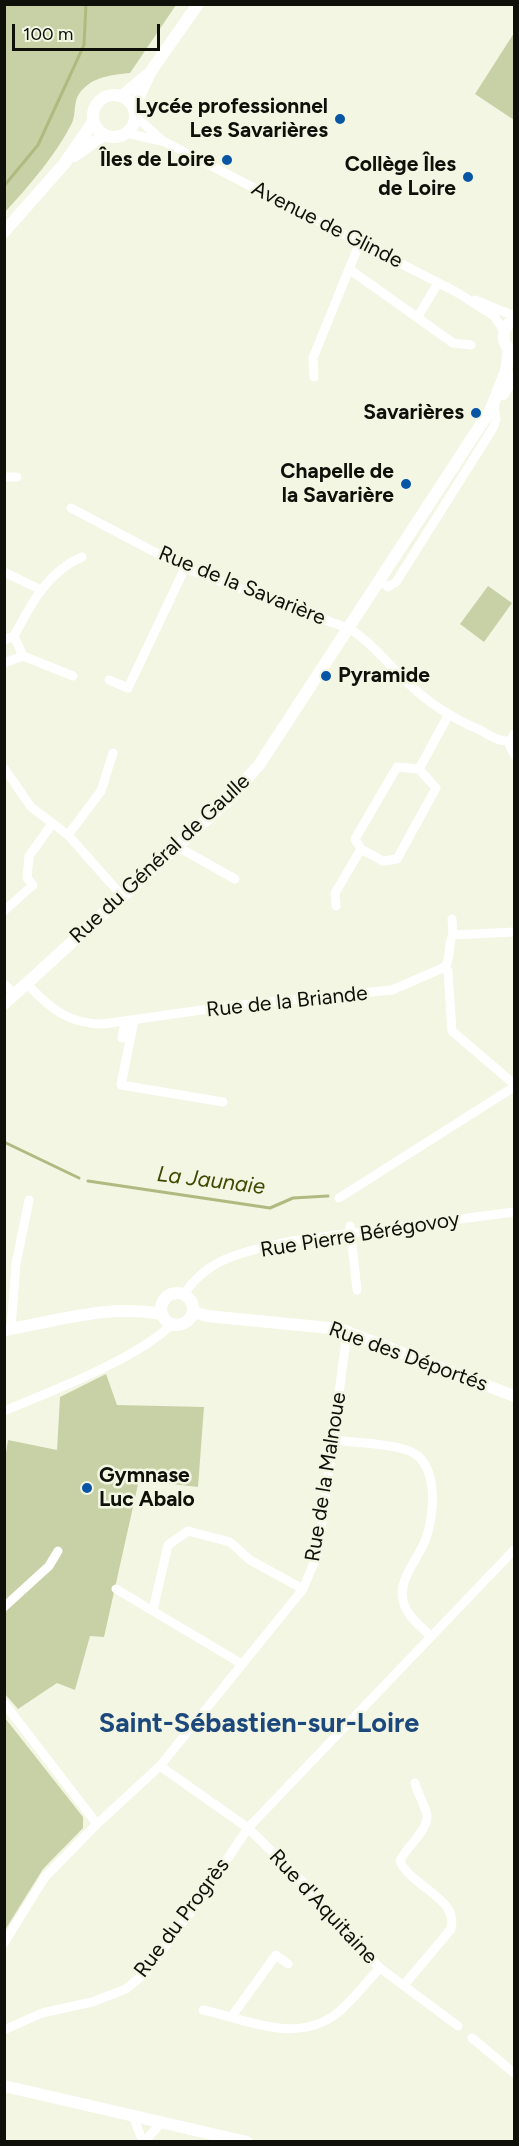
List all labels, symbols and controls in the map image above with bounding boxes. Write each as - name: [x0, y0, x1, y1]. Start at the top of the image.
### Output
- scale bar: [15, 12, 164, 50]
- text: 100 m: [23, 23, 73, 45]
- place label: Lycée professionnel Les Savarières: [135, 94, 328, 144]
- marker: Lycée professionnel Les Savarières: [333, 112, 347, 126]
- place label: Îles de Loire: [100, 147, 215, 173]
- place label: Collège Îles de Loire: [345, 152, 456, 202]
- marker: Îles de Loire: [220, 153, 234, 167]
- marker: Collège Îles de Loire: [461, 170, 475, 184]
- street label: Avenue de Glinde: [247, 176, 407, 274]
- place label: Savarières: [363, 400, 464, 426]
- marker: Savarières: [469, 406, 483, 420]
- place label: Chapelle de la Savarière: [280, 459, 394, 509]
- marker: Chapelle de la Savarière: [399, 477, 413, 491]
- street label: Rue de la Savarière: [155, 541, 329, 631]
- place label: Pyramide: [338, 663, 430, 689]
- marker: Pyramide: [319, 669, 333, 683]
- street label: Rue du Général de Gaulle: [65, 769, 255, 949]
- street label: Rue de la Briande: [205, 981, 369, 1023]
- water label: La Jaunaie: [155, 1161, 267, 1201]
- street label: Rue Pierre Bérégovoy: [258, 1207, 462, 1263]
- street label: Rue des Déportés: [325, 1317, 491, 1397]
- street label: Rue de la Malnoue: [300, 1390, 352, 1564]
- place label: Gymnase Luc Abalo: [99, 1463, 195, 1513]
- marker: Gymnase Luc Abalo: [80, 1481, 94, 1495]
- district label: Saint-Sébastien-sur-Loire: [99, 1708, 419, 1740]
- street label: Rue d'Aquitaine: [263, 1844, 383, 1970]
- street label: Rue du Progrès: [129, 1853, 235, 1983]

